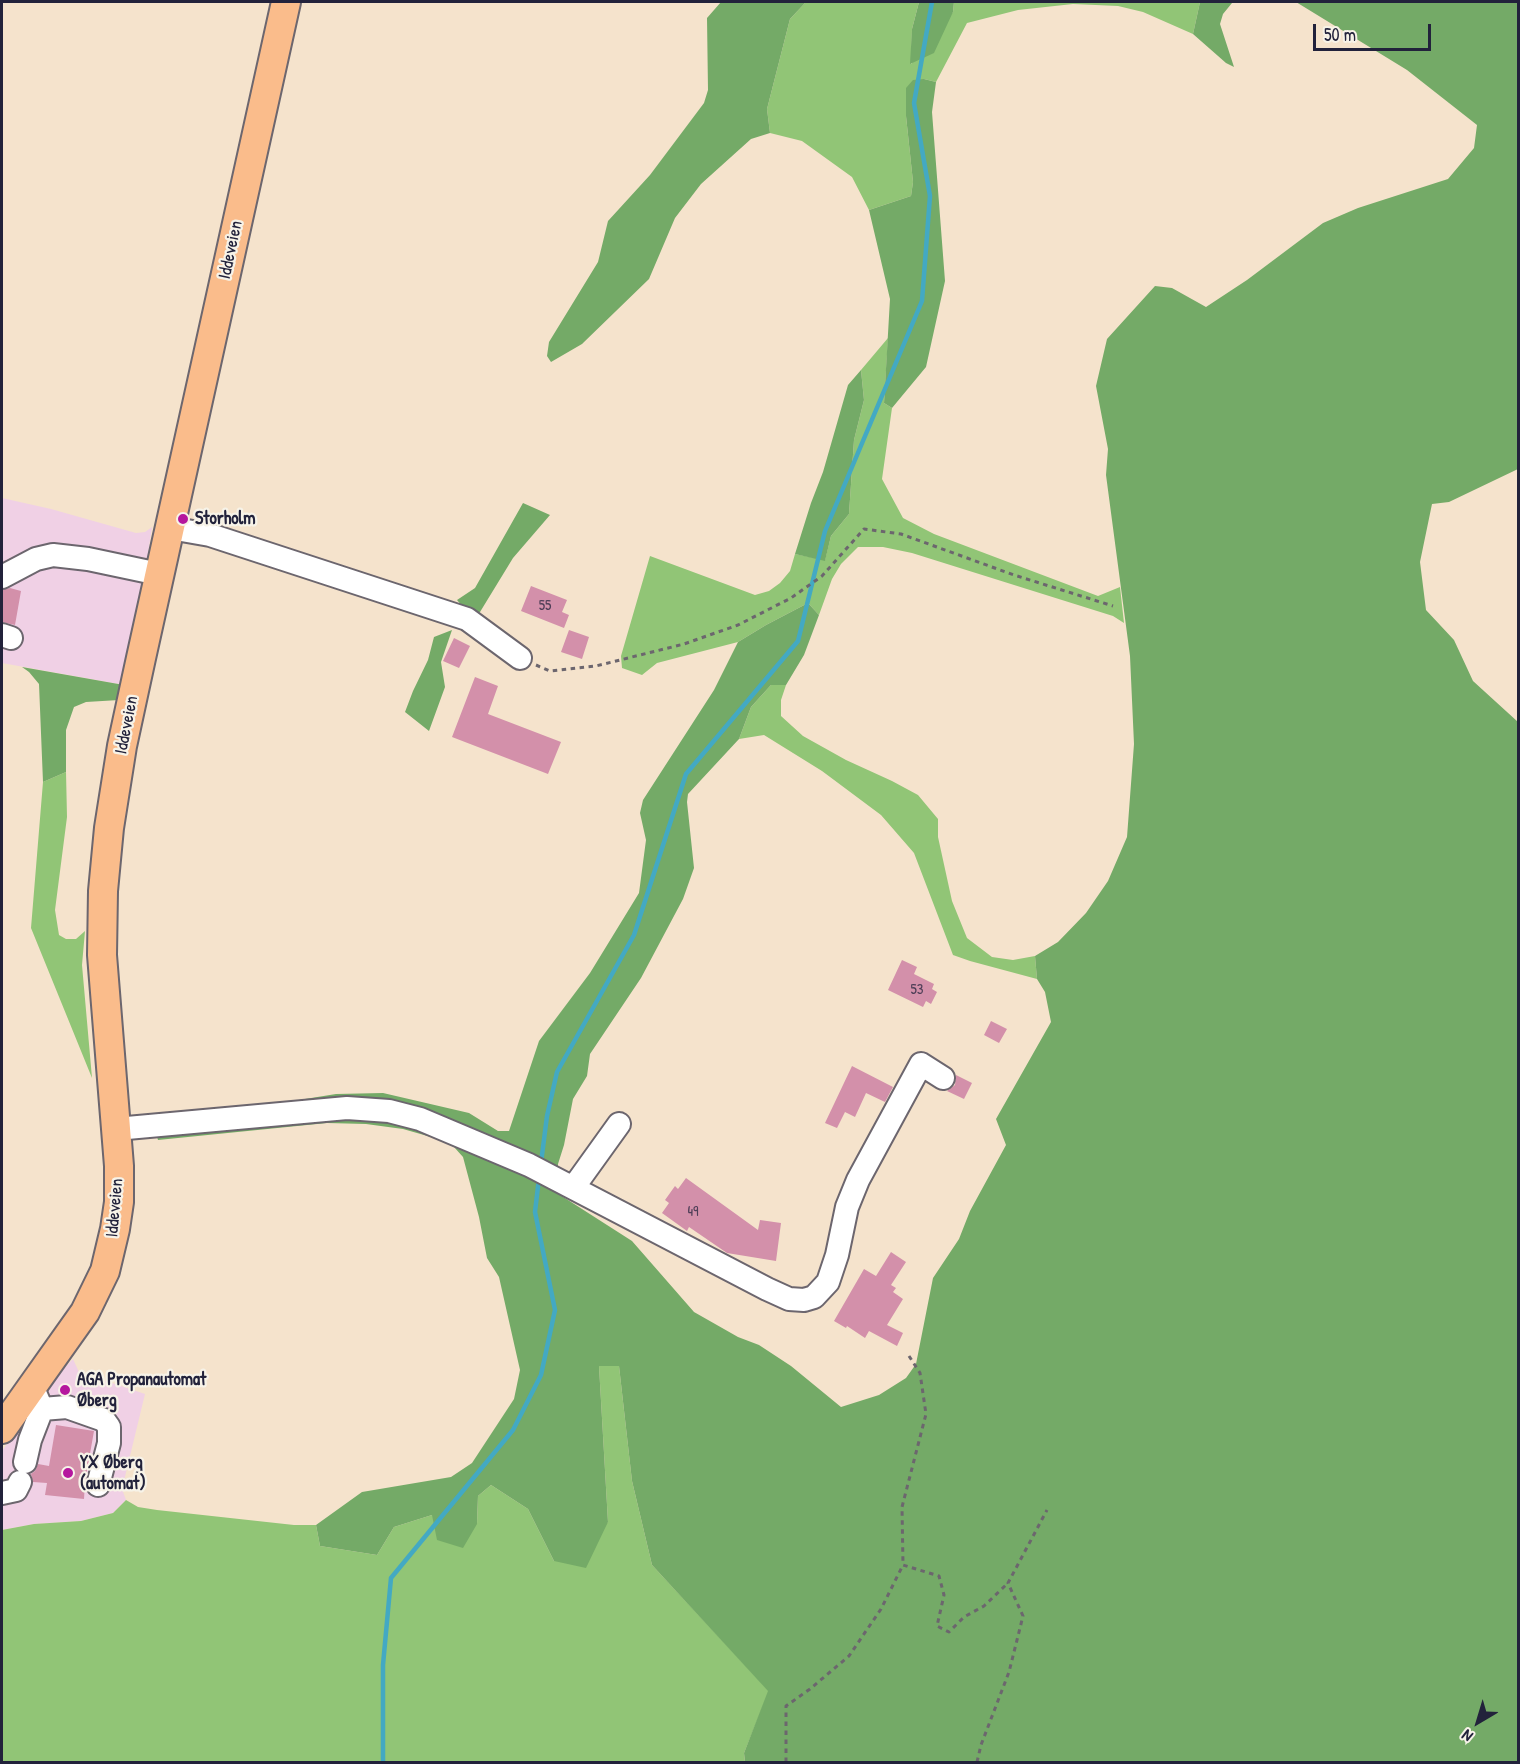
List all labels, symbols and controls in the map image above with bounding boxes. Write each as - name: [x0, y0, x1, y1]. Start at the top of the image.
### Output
- scale bar: [1316, 12, 1434, 50]
- text: 50 m: [1324, 22, 1356, 47]
- street label: Iddeveien: [214, 219, 248, 281]
- place label: Storholm: [195, 508, 255, 530]
- marker: Storholm: [176, 512, 190, 526]
- house number: 55: [539, 597, 551, 615]
- street label: Iddeveien: [111, 694, 143, 756]
- house number: 53: [910, 981, 924, 999]
- street label: Iddeveien: [102, 1178, 128, 1238]
- house number: 49: [687, 1203, 699, 1221]
- place label: AGA Propanautomat Øberg: [77, 1369, 206, 1412]
- marker: AGA Propanautomat Øberg: [58, 1383, 72, 1397]
- place label: YX Øberg (automat): [80, 1452, 146, 1494]
- marker: YX Øberg (automat): [61, 1466, 75, 1480]
- north arrow: [1448, 1692, 1508, 1752]
- text: N: [1457, 1725, 1477, 1747]

